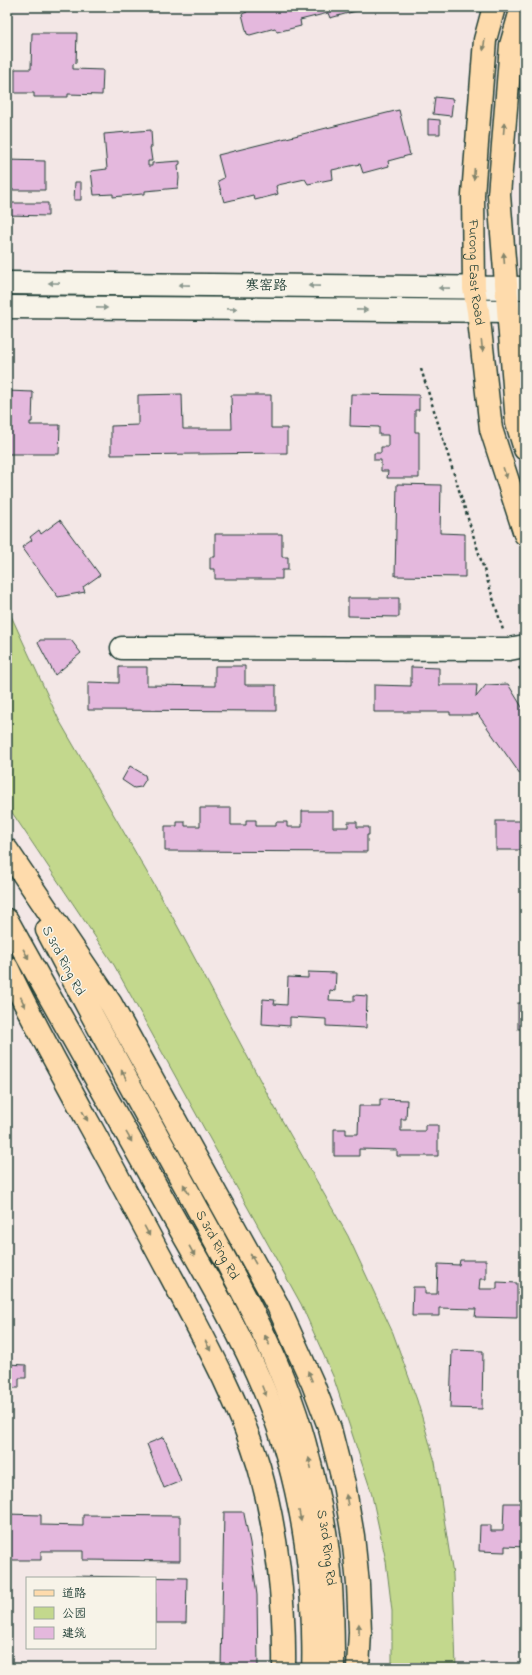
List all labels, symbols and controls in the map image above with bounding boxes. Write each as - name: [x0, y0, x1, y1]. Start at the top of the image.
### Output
- one-way arrow: [481, 39, 488, 51]
- one-way arrow: [501, 122, 508, 134]
- one-way arrow: [471, 168, 478, 180]
- street label: Furong East Road: [462, 218, 490, 326]
- one-way arrow: [500, 252, 507, 264]
- street label: 寒窑路: [245, 275, 287, 297]
- one-way arrow: [48, 280, 60, 287]
- one-way arrow: [177, 282, 190, 288]
- one-way arrow: [307, 283, 320, 289]
- one-way arrow: [437, 285, 450, 291]
- one-way arrow: [96, 304, 108, 311]
- one-way arrow: [226, 306, 239, 312]
- one-way arrow: [356, 307, 369, 313]
- one-way arrow: [479, 340, 485, 352]
- one-way arrow: [502, 467, 508, 479]
- street label: S 3rd Ring Rd: [35, 922, 90, 1000]
- one-way arrow: [23, 948, 29, 960]
- one-way arrow: [20, 997, 26, 1008]
- one-way arrow: [120, 1069, 127, 1081]
- one-way arrow: [82, 1111, 89, 1122]
- one-way arrow: [126, 1131, 132, 1143]
- one-way arrow: [183, 1183, 190, 1194]
- street label: S 3rd Ring Rd: [190, 1206, 245, 1284]
- one-way arrow: [144, 1225, 150, 1237]
- one-way arrow: [189, 1245, 196, 1257]
- one-way arrow: [249, 1253, 256, 1265]
- one-way arrow: [264, 1335, 270, 1346]
- one-way arrow: [204, 1340, 211, 1352]
- one-way arrow: [306, 1369, 312, 1381]
- one-way arrow: [262, 1386, 268, 1398]
- one-way arrow: [306, 1457, 312, 1469]
- one-way arrow: [344, 1494, 350, 1506]
- street label: S 3rd Ring Rd: [311, 1508, 342, 1587]
- one-way arrow: [297, 1510, 303, 1522]
- legend: [26, 1577, 156, 1649]
- text: 道路: [62, 1585, 86, 1603]
- text: 公园: [62, 1605, 86, 1623]
- one-way arrow: [356, 1622, 362, 1635]
- text: 建筑: [62, 1625, 86, 1643]

